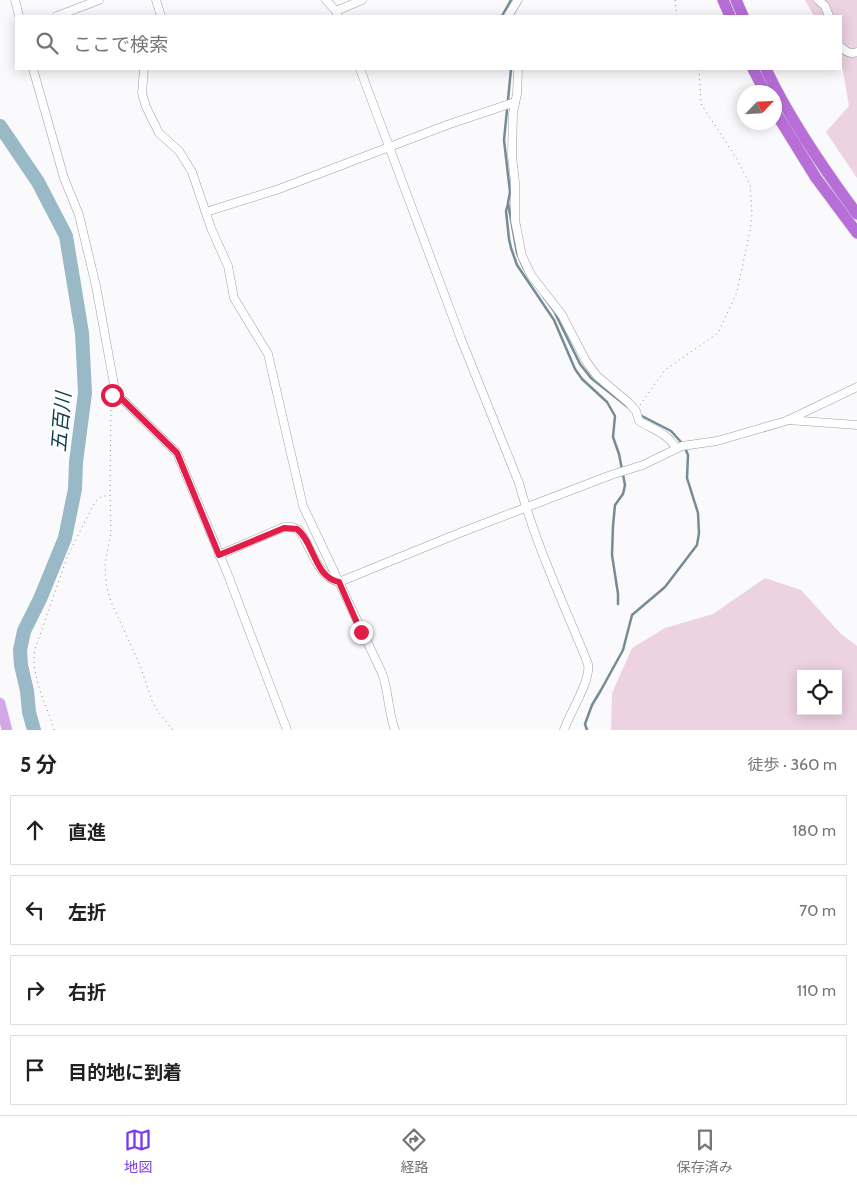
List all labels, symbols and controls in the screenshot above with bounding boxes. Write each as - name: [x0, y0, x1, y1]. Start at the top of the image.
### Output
- search box: [15, 15, 842, 70]
- icon: search: [33, 29, 61, 57]
- text: ここで検索: [73, 33, 168, 56]
- north arrow: [737, 85, 782, 130]
- route start: [101, 384, 124, 407]
- water label: 五百川: [46, 389, 76, 453]
- route end: [350, 621, 373, 644]
- map controls: [797, 670, 842, 715]
- button: locate: [797, 670, 842, 715]
- text: 5 分: [20, 752, 57, 777]
- text: 徒歩 · 360 m: [747, 755, 837, 774]
- icon: ahead: [21, 816, 49, 844]
- text: 直進: [68, 821, 106, 844]
- text: 180 m: [792, 821, 836, 840]
- icon: left: [21, 896, 49, 924]
- text: 左折: [68, 901, 106, 924]
- text: 70 m: [799, 901, 836, 920]
- icon: right: [21, 976, 49, 1004]
- text: 右折: [68, 981, 106, 1004]
- text: 110 m: [797, 981, 836, 1000]
- icon: arrive: [21, 1056, 49, 1084]
- text: 目的地に到着: [68, 1061, 182, 1084]
- tab: 地図: [124, 1126, 152, 1176]
- tab: 経路: [400, 1126, 428, 1176]
- tab: 保存済み: [677, 1126, 733, 1176]

